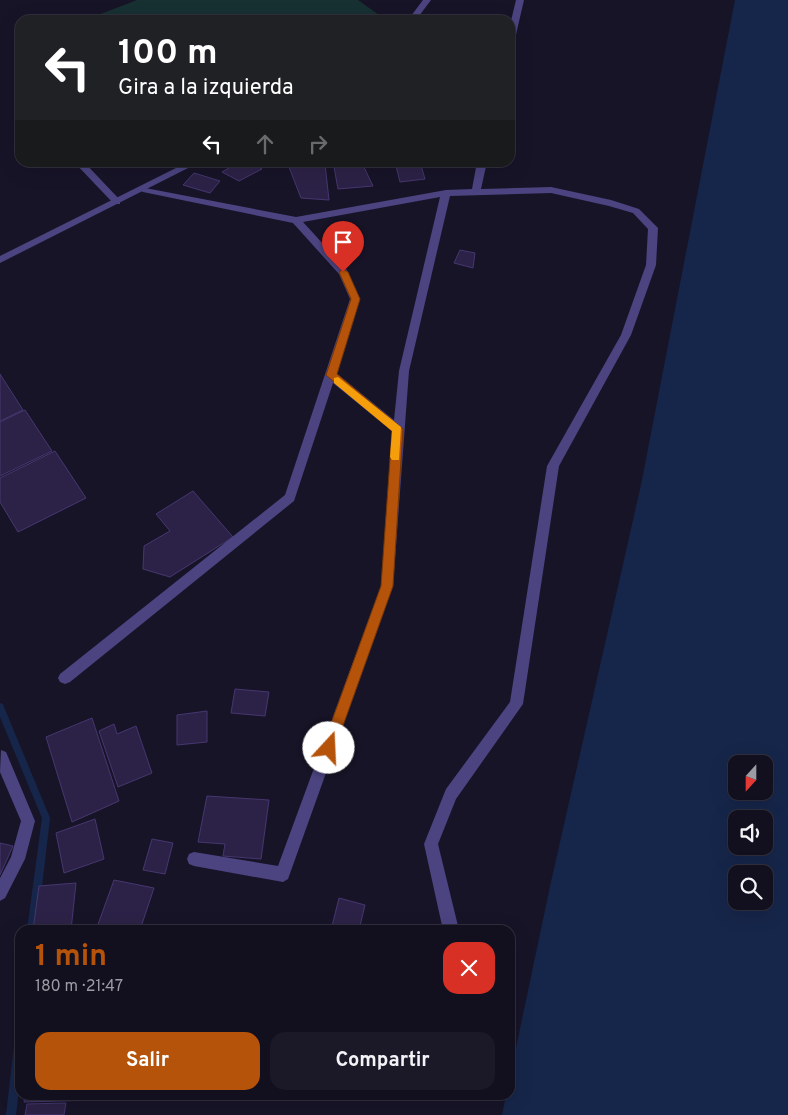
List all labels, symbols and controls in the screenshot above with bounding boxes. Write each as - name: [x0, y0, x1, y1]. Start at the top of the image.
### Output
- text: 100 m: [118, 32, 218, 76]
- icon: left: [35, 35, 100, 100]
- text: Gira a la izquierda: [118, 75, 294, 102]
- icon: left: [198, 130, 226, 158]
- icon: ahead: [251, 130, 279, 158]
- icon: right: [304, 130, 332, 158]
- pin: [322, 221, 364, 272]
- icon: arrive: [329, 228, 357, 256]
- position arrow: [302, 721, 354, 773]
- north arrow: [728, 755, 772, 800]
- map controls: [728, 755, 773, 910]
- button: sound: [728, 810, 773, 855]
- button: search: [728, 865, 773, 910]
- text: 1 min: [35, 939, 107, 976]
- button: close: [443, 942, 495, 994]
- text: 180 m · 21:47: [35, 977, 123, 997]
- button: Salir: [35, 1032, 260, 1090]
- button: Compartir: [270, 1032, 495, 1090]

